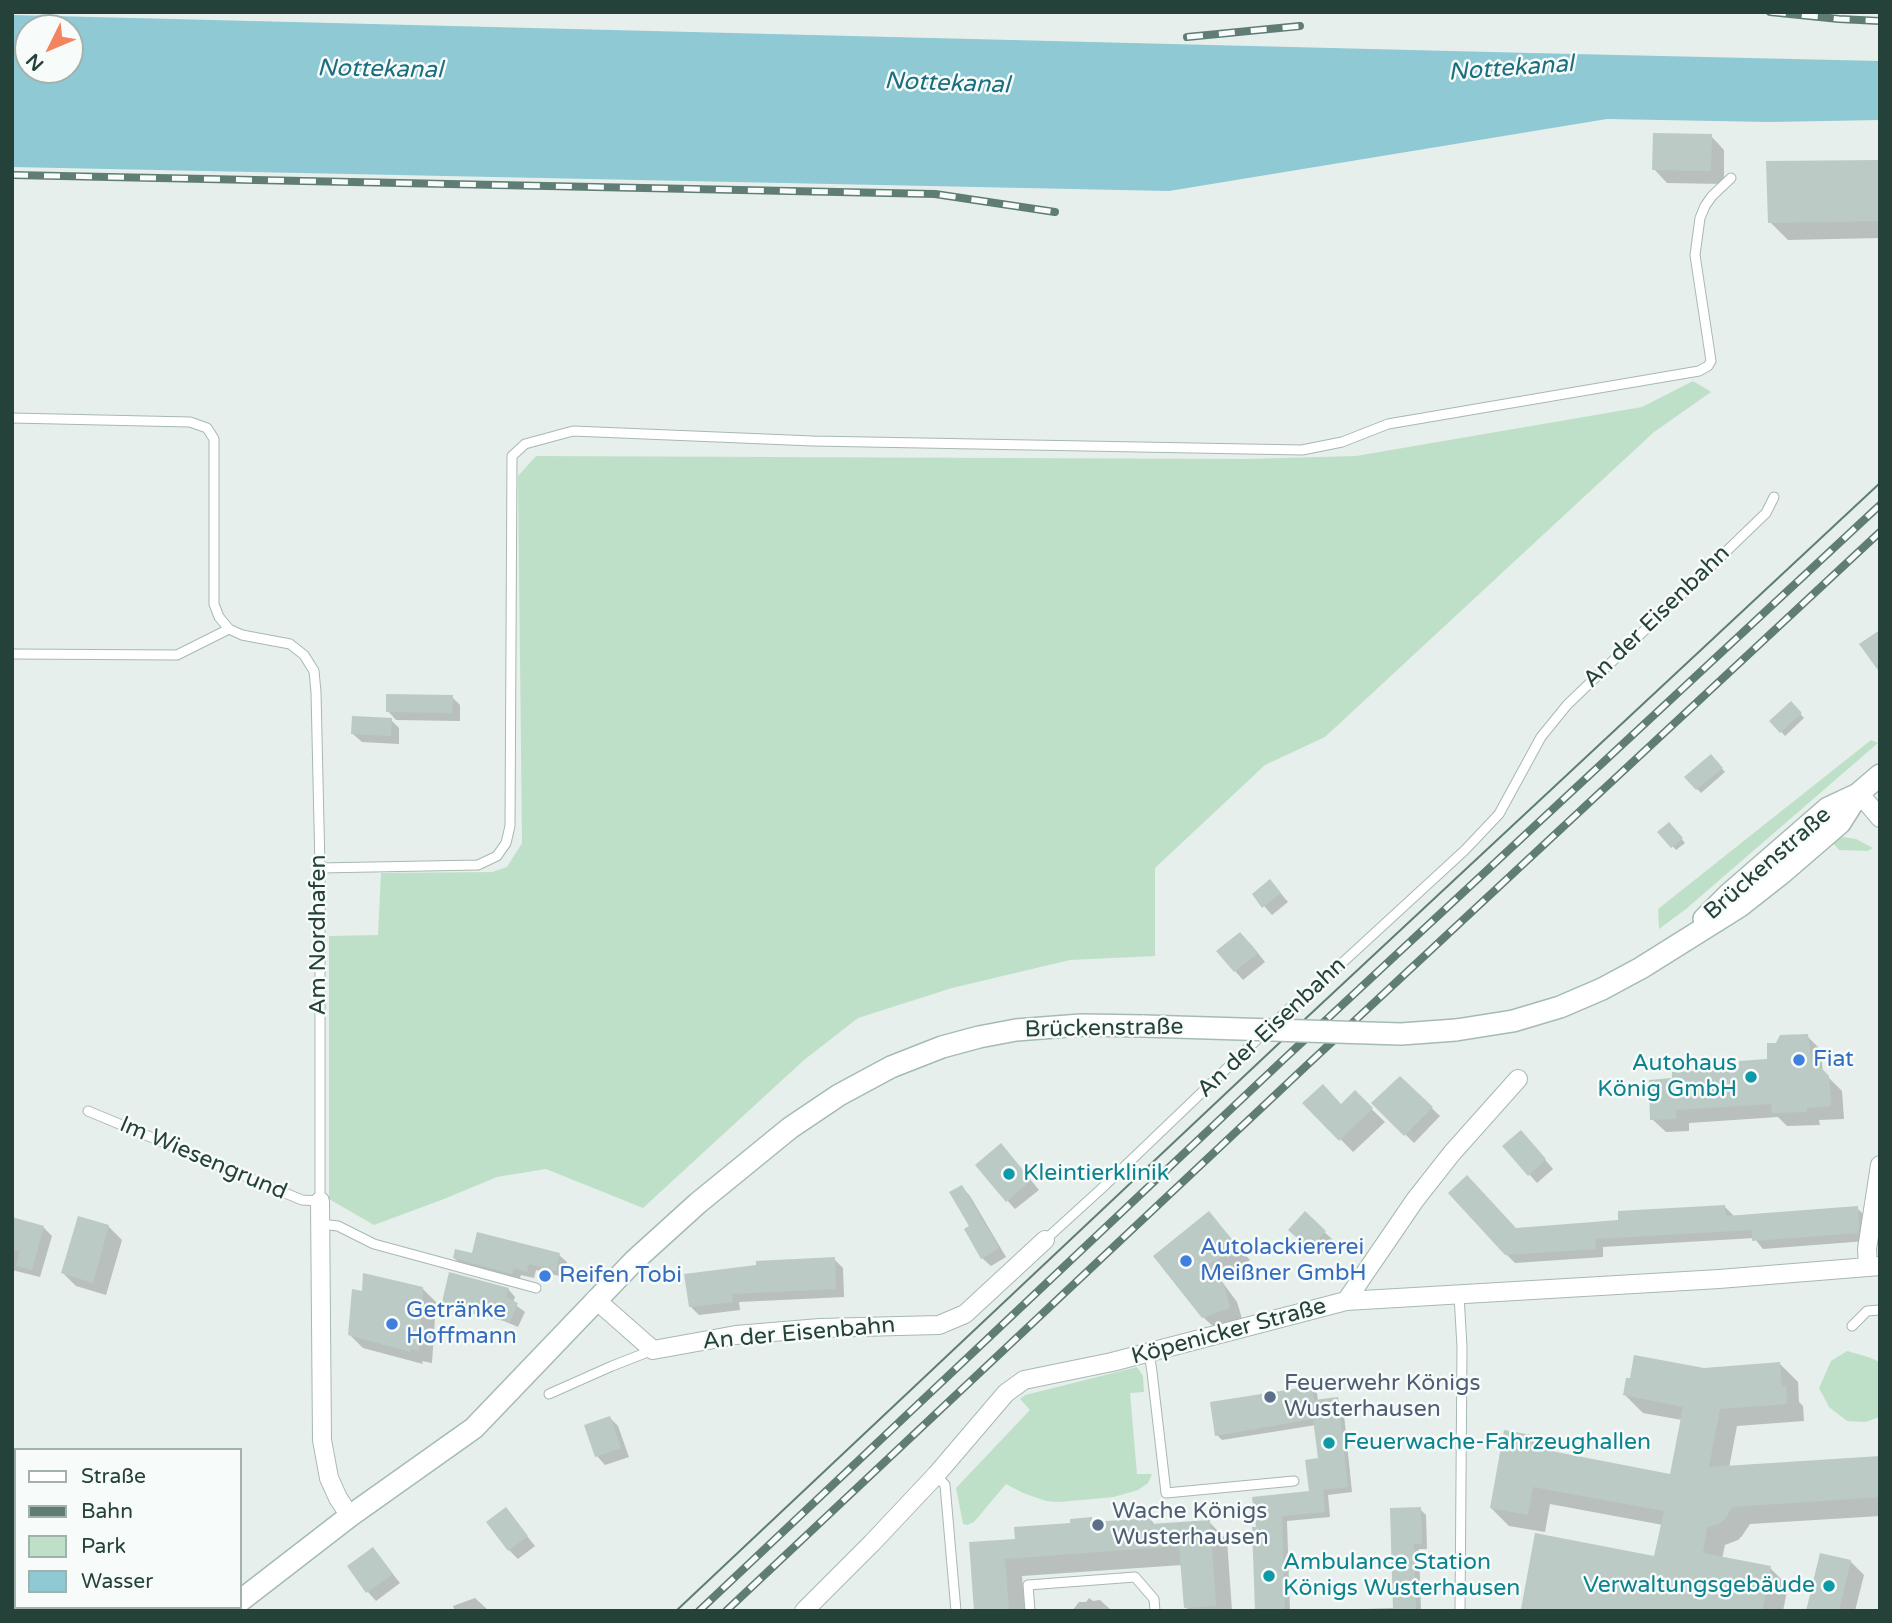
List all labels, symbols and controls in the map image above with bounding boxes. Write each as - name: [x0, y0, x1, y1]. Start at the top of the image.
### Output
- north arrow: [14, 14, 84, 84]
- text: N: [22, 49, 48, 75]
- water label: Nottekanal: [1447, 50, 1575, 88]
- water label: Nottekanal: [317, 55, 443, 85]
- water label: Nottekanal: [884, 67, 1010, 101]
- street label: An der Eisenbahn: [1578, 540, 1736, 694]
- street label: Brückenstraße: [1699, 802, 1837, 926]
- street label: Am Nordhafen: [305, 855, 333, 1015]
- street label: An der Eisenbahn: [1192, 952, 1352, 1104]
- street label: Brückenstraße: [1024, 1014, 1184, 1044]
- place label: Fiat: [1813, 1046, 1854, 1074]
- place label: Autohaus König GmbH: [1597, 1050, 1737, 1104]
- marker: Fiat: [1791, 1052, 1807, 1068]
- marker: Autohaus König GmbH: [1743, 1069, 1759, 1085]
- street label: Im Wiesengrund: [115, 1111, 291, 1207]
- place label: Kleintierklinik: [1023, 1160, 1169, 1188]
- marker: Kleintierklinik: [1001, 1166, 1017, 1182]
- place label: Autolackiererei Meißner GmbH: [1200, 1234, 1367, 1288]
- marker: Autolackiererei Meißner GmbH: [1178, 1253, 1194, 1269]
- place label: Reifen Tobi: [559, 1262, 682, 1290]
- marker: Reifen Tobi: [537, 1268, 553, 1284]
- street label: Köpenicker Straße: [1129, 1293, 1329, 1371]
- place label: Getränke Hoffmann: [406, 1297, 517, 1351]
- street label: An der Eisenbahn: [702, 1312, 896, 1356]
- marker: Getränke Hoffmann: [384, 1316, 400, 1332]
- place label: Feuerwehr Königs Wusterhausen: [1284, 1370, 1480, 1424]
- marker: Feuerwehr Königs Wusterhausen: [1262, 1389, 1278, 1405]
- place label: Feuerwache-Fahrzeughallen: [1343, 1429, 1651, 1457]
- marker: Feuerwache-Fahrzeughallen: [1321, 1435, 1337, 1451]
- legend: [14, 1448, 242, 1609]
- text: Straße: [81, 1464, 146, 1489]
- place label: Wache Königs Wusterhausen: [1112, 1498, 1269, 1552]
- text: Bahn: [81, 1499, 133, 1524]
- marker: Wache Königs Wusterhausen: [1090, 1517, 1106, 1533]
- text: Park: [81, 1534, 126, 1559]
- place label: Ambulance Station Königs Wusterhausen: [1283, 1549, 1520, 1603]
- marker: Ambulance Station Königs Wusterhausen: [1261, 1568, 1277, 1584]
- text: Wasser: [81, 1569, 153, 1594]
- place label: Verwaltungsgebäude: [1583, 1572, 1815, 1600]
- marker: Verwaltungsgebäude: [1821, 1578, 1837, 1594]

